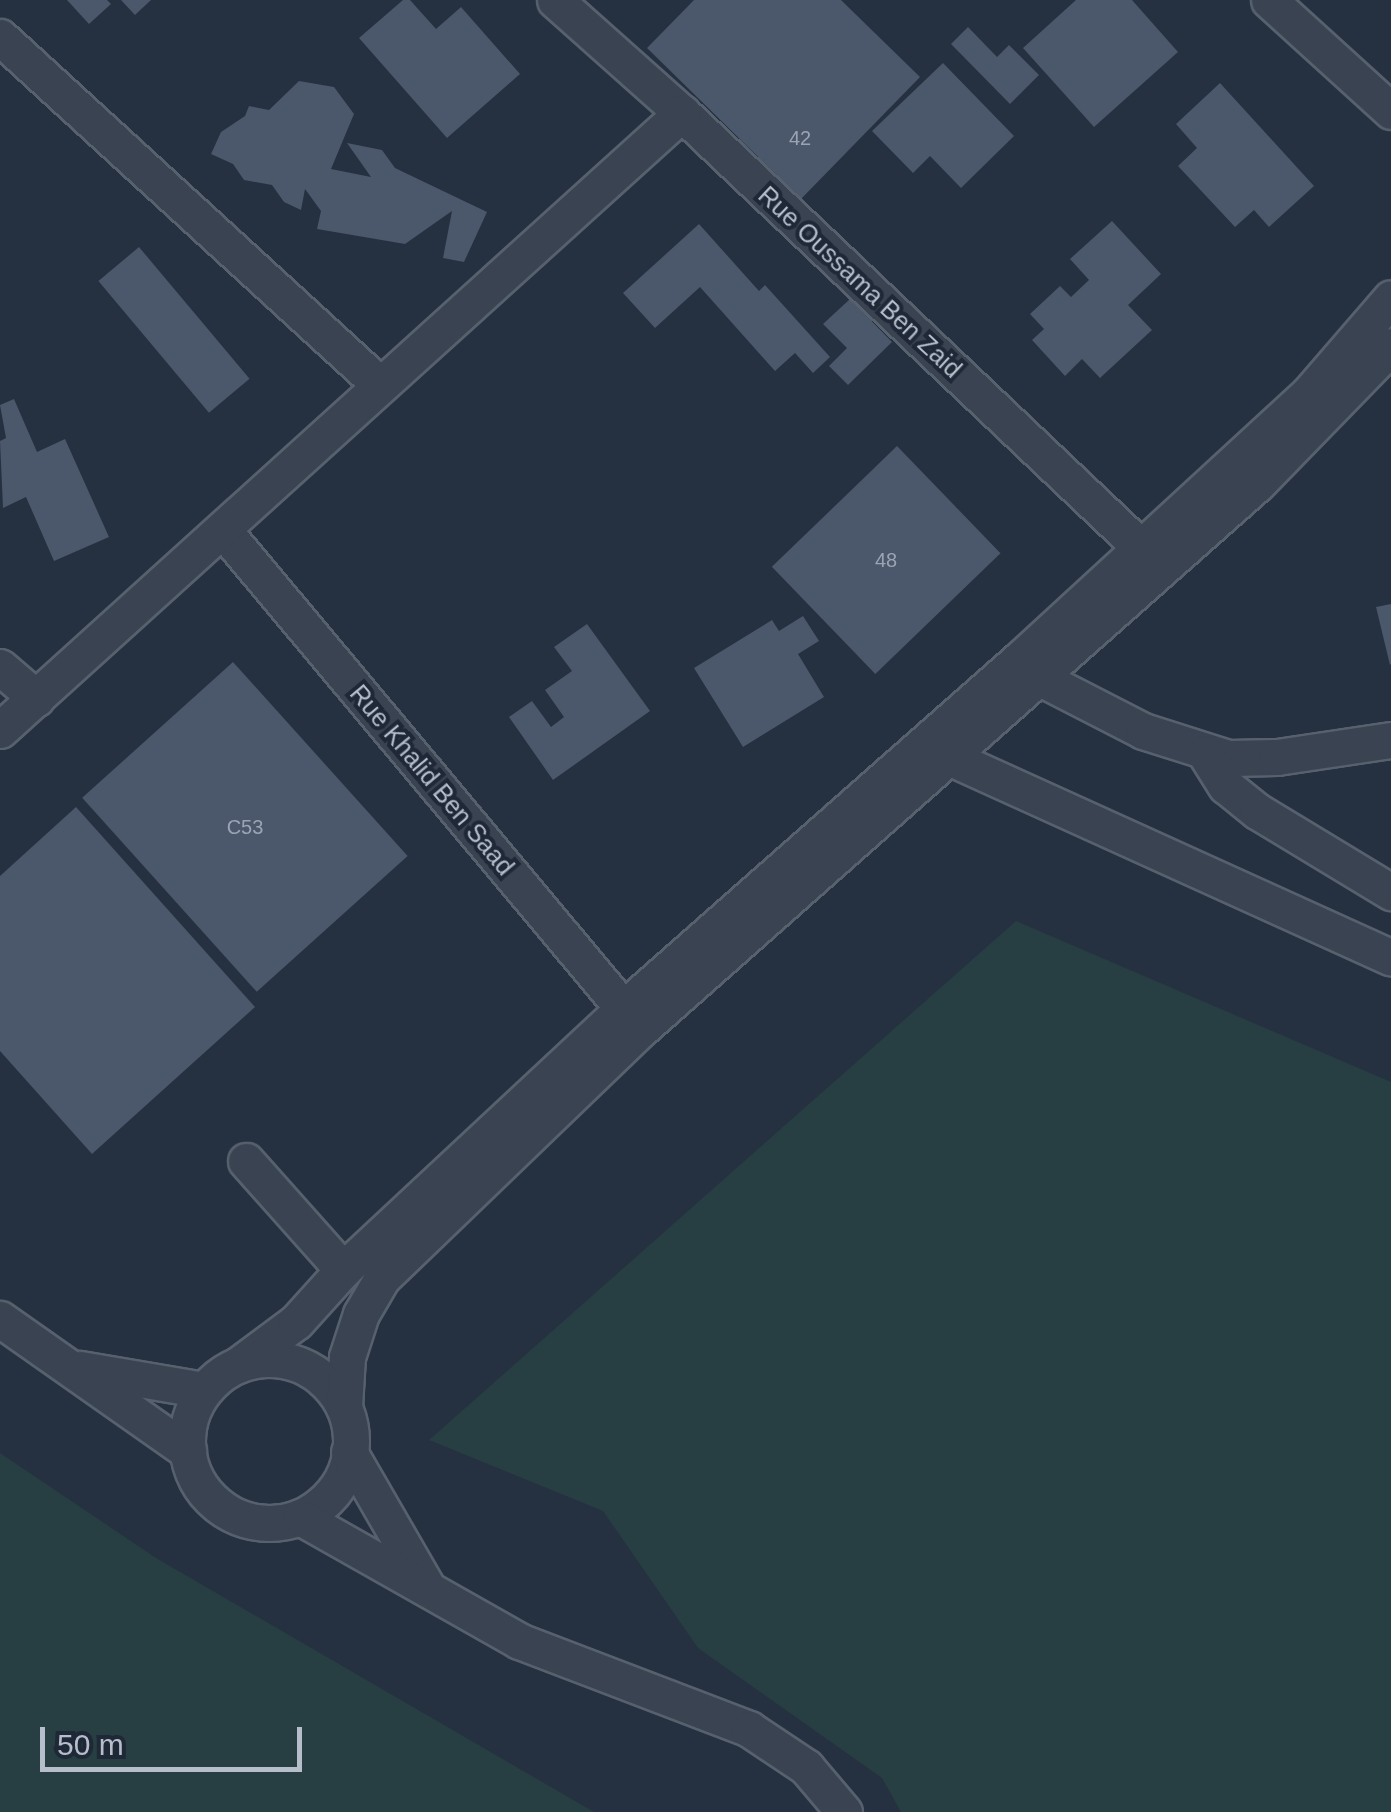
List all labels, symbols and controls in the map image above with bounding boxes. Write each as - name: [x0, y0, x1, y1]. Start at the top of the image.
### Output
- house number: 42: [789, 126, 811, 150]
- street label: Rue Oussama Ben Zaid: [752, 180, 968, 384]
- house number: 48: [875, 548, 897, 572]
- street label: Rue Khalid Ben Saad: [344, 679, 520, 881]
- house number: C53: [227, 815, 263, 839]
- scale bar: [45, 1707, 308, 1769]
- text: 50 m: [57, 1728, 124, 1761]

